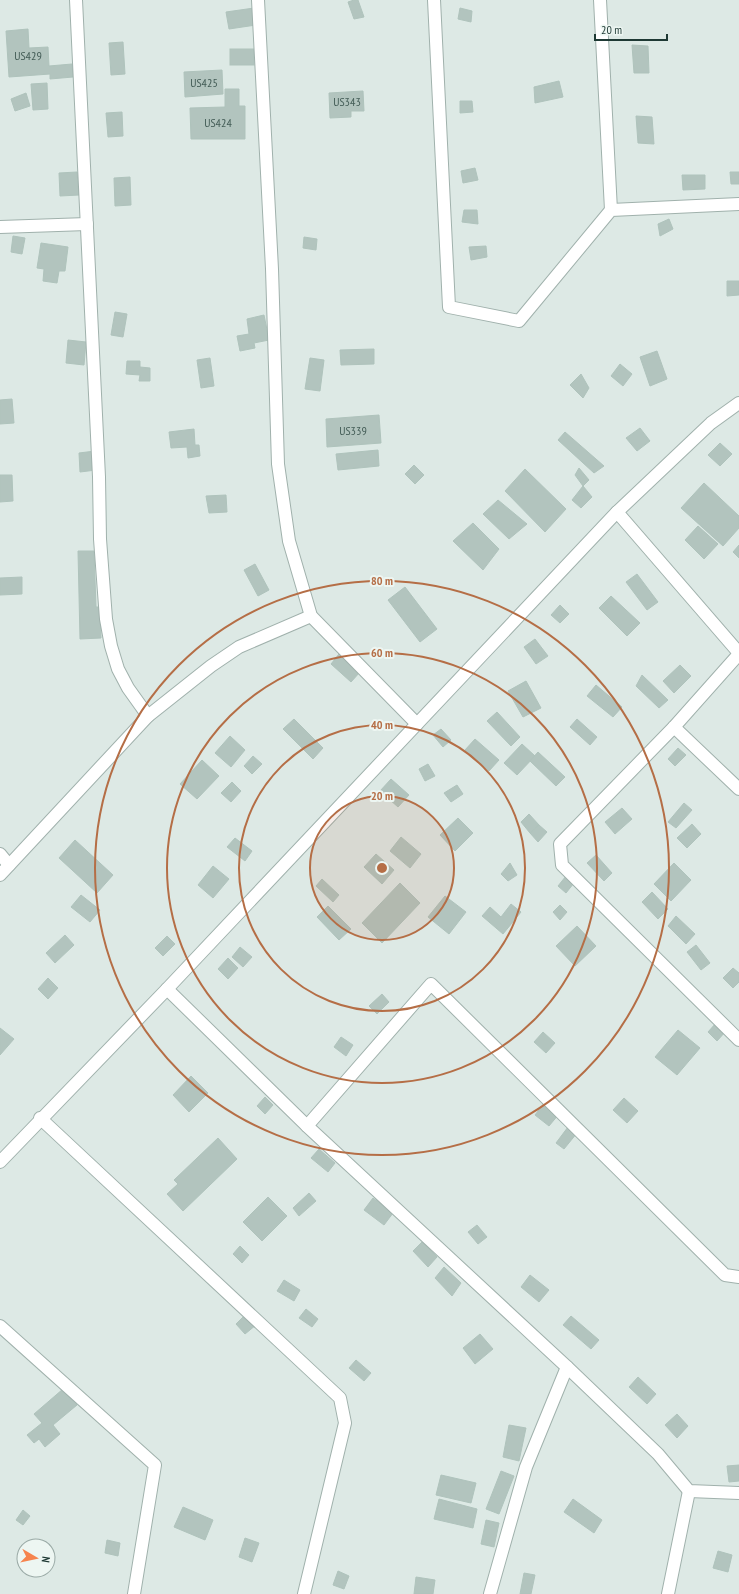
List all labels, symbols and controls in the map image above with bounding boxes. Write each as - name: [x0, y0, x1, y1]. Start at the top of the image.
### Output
- scale bar: [595, 16, 667, 42]
- text: 20 m: [601, 22, 622, 37]
- house number: US429: [14, 48, 42, 63]
- house number: US425: [190, 75, 218, 90]
- house number: US343: [333, 94, 361, 109]
- house number: US424: [204, 115, 232, 130]
- house number: US339: [339, 423, 367, 438]
- text: 80 m: [371, 573, 393, 588]
- text: 60 m: [371, 645, 393, 660]
- text: 40 m: [371, 717, 393, 732]
- text: 20 m: [371, 788, 393, 803]
- centre of rings: [375, 861, 389, 875]
- north arrow: [16, 1538, 56, 1578]
- text: N: [38, 1556, 53, 1564]

